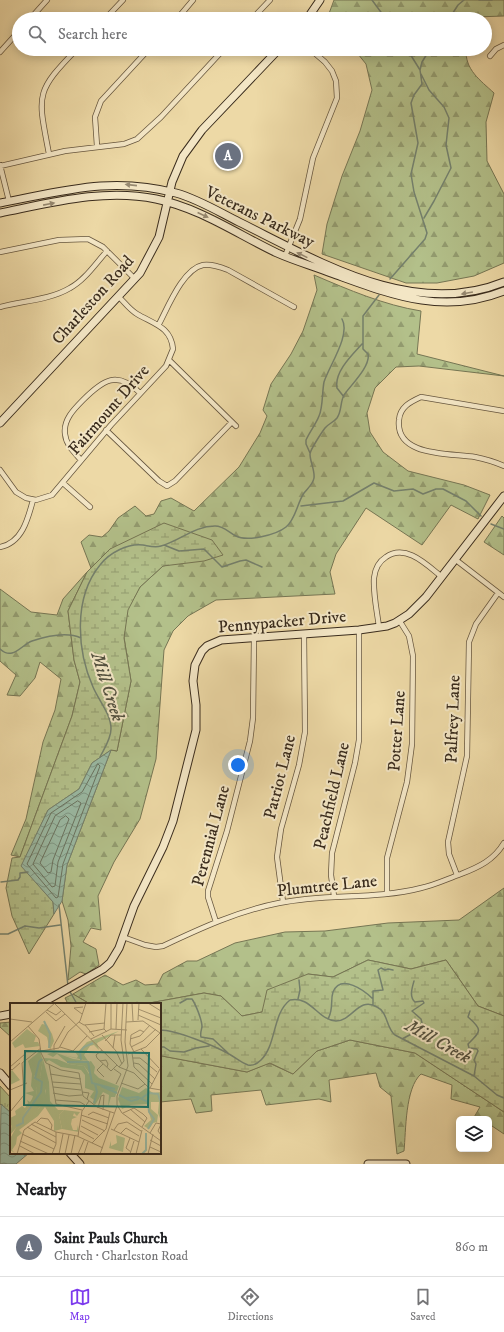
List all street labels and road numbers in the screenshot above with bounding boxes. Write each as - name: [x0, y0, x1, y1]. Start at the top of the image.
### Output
- street label: Veterans Parkway: [201, 181, 319, 253]
- street label: Charleston Road: [47, 250, 139, 349]
- street label: Fairmount Drive: [64, 360, 154, 460]
- street label: Pennypacker Drive: [217, 605, 347, 639]
- street label: Palfrey Lane: [440, 675, 466, 763]
- street label: Potter Lane: [383, 690, 411, 772]
- street label: Patriot Lane: [259, 733, 301, 821]
- street label: Peachfield Lane: [309, 740, 355, 852]
- street label: Perennial Lane: [187, 783, 235, 889]
- street label: Plumtree Lane: [276, 870, 378, 902]

